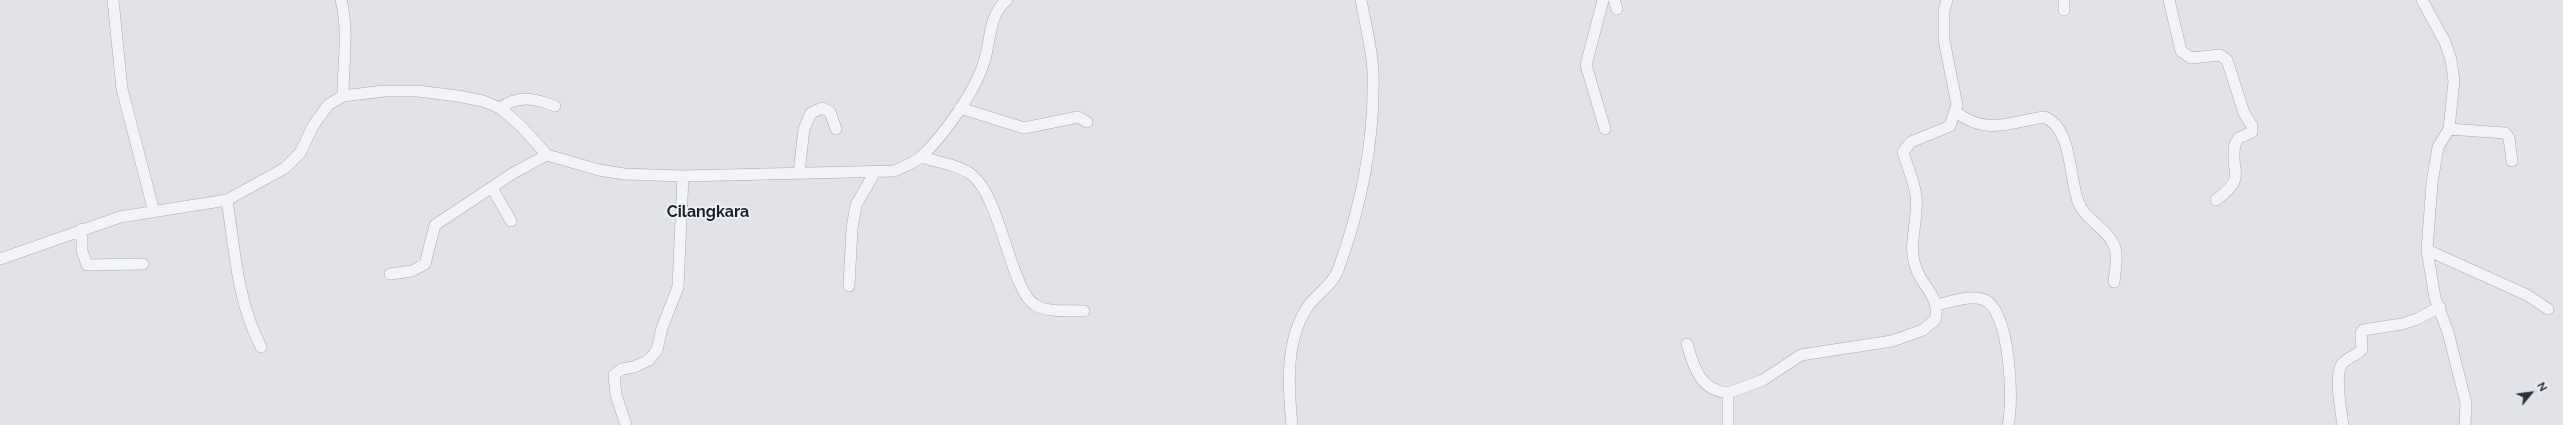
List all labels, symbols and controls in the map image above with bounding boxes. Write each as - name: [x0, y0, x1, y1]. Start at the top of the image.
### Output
- district label: Cilangkara: [667, 202, 749, 222]
- north arrow: [2511, 373, 2551, 413]
- text: N: [2534, 380, 2550, 394]

